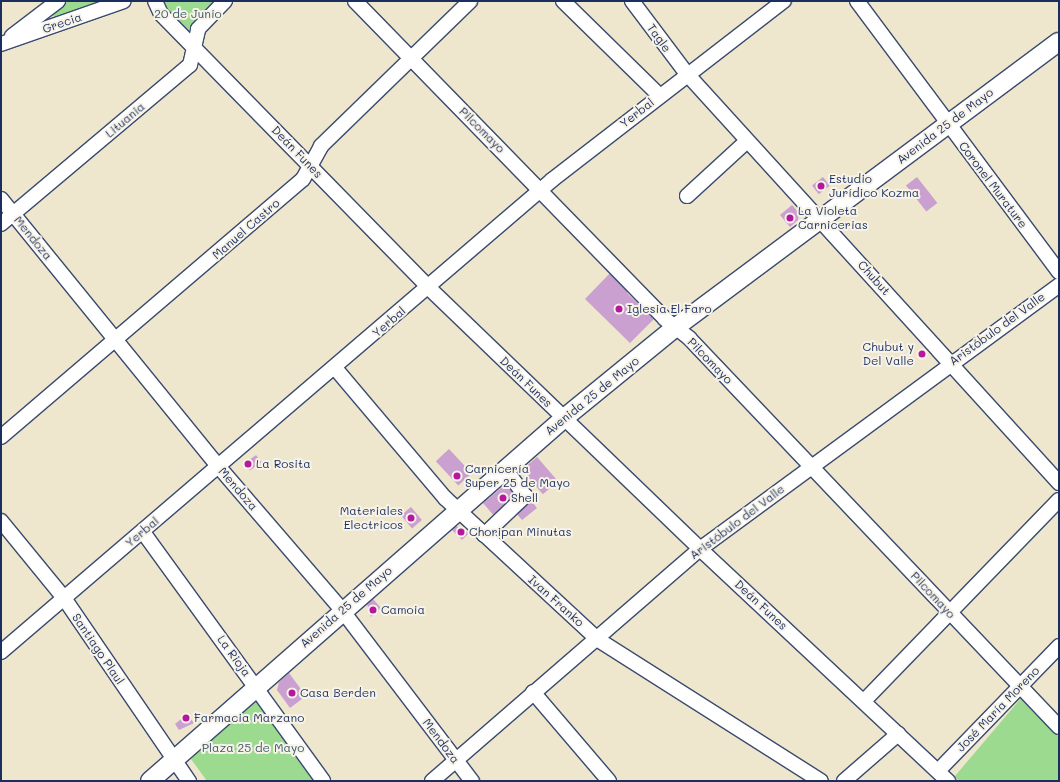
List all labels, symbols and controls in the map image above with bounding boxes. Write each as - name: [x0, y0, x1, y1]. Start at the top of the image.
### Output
- park label: 20 de Junio: [154, 7, 222, 21]
- street label: Grecia: [40, 10, 84, 36]
- street label: Tagle: [644, 21, 674, 55]
- street label: Avenida 25 de Mayo: [894, 85, 996, 167]
- street label: Yerbal: [617, 95, 657, 131]
- street label: Lituania: [102, 99, 148, 141]
- street label: Pilcomayo: [456, 104, 508, 156]
- street label: Deán Funes: [269, 123, 325, 181]
- street label: Coronel Murature: [956, 139, 1030, 231]
- place label: Estudio Jurídico Kozma: [829, 172, 919, 200]
- marker: Estudio Jurídico Kozma: [816, 181, 826, 191]
- street label: Manuel Castro: [209, 196, 283, 262]
- place label: La Violeta Carnicerias: [798, 204, 868, 232]
- street label: Mendoza: [11, 213, 55, 263]
- marker: La Violeta Carnicerias: [785, 213, 795, 223]
- street label: Chubut: [855, 258, 893, 298]
- street label: Aristóbulo del Valle: [946, 289, 1048, 369]
- place label: Iglesia El Faro: [627, 302, 712, 316]
- street label: Yerbal: [369, 304, 409, 340]
- marker: Iglesia El Faro: [614, 304, 624, 314]
- street label: Pilcomayo: [684, 335, 736, 387]
- place label: Chubut y Del Valle: [863, 340, 914, 368]
- marker: Chubut y Del Valle: [917, 349, 927, 359]
- street label: Deán Funes: [497, 354, 555, 410]
- street label: Avenida 25 de Mayo: [542, 354, 642, 438]
- place label: La Rosita: [256, 457, 311, 471]
- marker: La Rosita: [243, 459, 253, 469]
- place label: Carnicería Super 25 de Mayo: [465, 462, 570, 490]
- street label: Mendoza: [215, 464, 261, 514]
- marker: Carnicería Super 25 de Mayo: [452, 471, 462, 481]
- street label: Aristóbulo del Valle: [687, 482, 787, 562]
- place label: Shell: [511, 491, 538, 505]
- marker: Shell: [498, 493, 508, 503]
- place label: Materiales Electricos: [340, 504, 403, 532]
- marker: Materiales Electricos: [406, 513, 416, 523]
- street label: Yerbal: [122, 514, 162, 550]
- place label: Choripan Minutas: [469, 525, 572, 539]
- marker: Choripan Minutas: [456, 527, 466, 537]
- street label: Avenida 25 de Mayo: [297, 563, 395, 651]
- street label: Pilcomayo: [908, 569, 958, 621]
- street label: Ivan Franko: [525, 572, 587, 630]
- street label: Deán Funes: [732, 577, 790, 633]
- place label: Camoia: [381, 603, 425, 617]
- marker: Camoia: [368, 605, 378, 615]
- street label: Santiago Plaul: [69, 611, 127, 687]
- street label: La Rioja: [214, 633, 254, 679]
- street label: José María Moreno: [954, 663, 1042, 755]
- place label: Casa Berden: [300, 686, 376, 700]
- marker: Casa Berden: [287, 688, 297, 698]
- place label: Farmacia Marzano: [194, 711, 304, 725]
- marker: Farmacia Marzano: [181, 713, 191, 723]
- street label: Mendoza: [419, 716, 463, 766]
- park label: Plaza 25 de Mayo: [202, 741, 304, 755]

